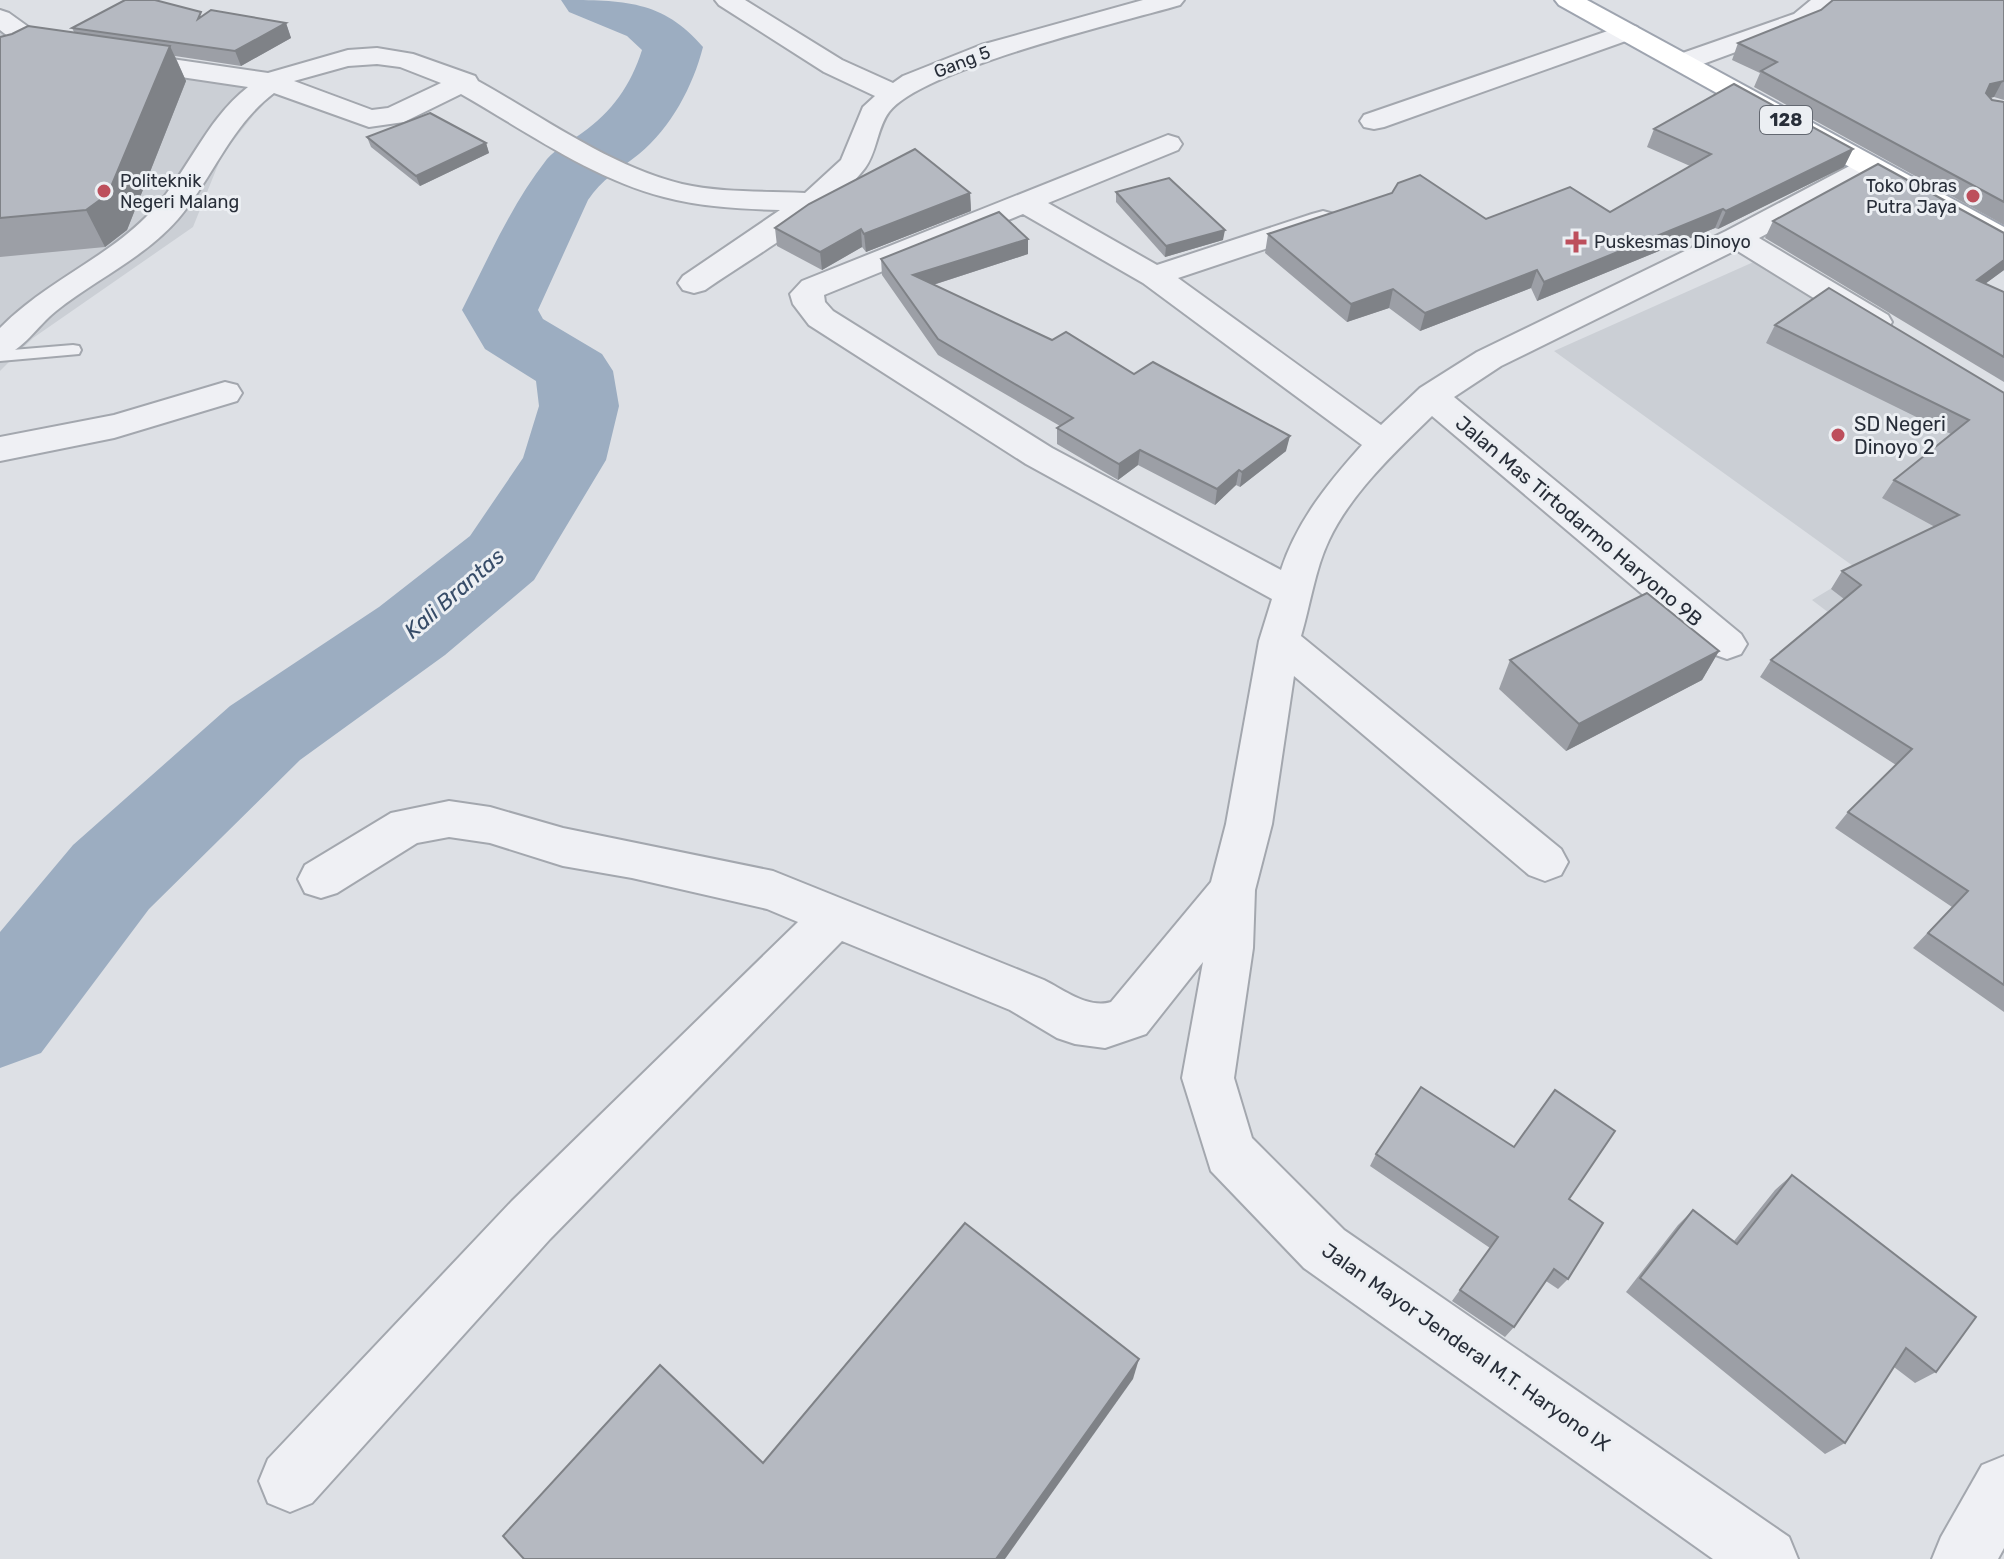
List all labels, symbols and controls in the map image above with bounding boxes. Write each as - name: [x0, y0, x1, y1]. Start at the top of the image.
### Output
- street label: Gang 5: [931, 41, 993, 83]
- road number: 128: [1760, 106, 1812, 134]
- place label: Politeknik Negeri Malang: [120, 170, 239, 213]
- place label: Toko Obras Putra Jaya: [1866, 175, 1957, 218]
- marker: Politeknik Negeri Malang: [95, 182, 113, 200]
- marker: Toko Obras Putra Jaya: [1964, 187, 1982, 205]
- marker: Puskesmas Dinoyo: [1565, 231, 1587, 253]
- place label: Puskesmas Dinoyo: [1594, 231, 1751, 253]
- street label: Jalan Mas Tirtodarmo Haryono 9B: [1451, 411, 1707, 631]
- place label: SD Negeri Dinoyo 2: [1854, 412, 1946, 459]
- marker: SD Negeri Dinoyo 2: [1829, 426, 1847, 444]
- water label: Kali Brantas: [399, 543, 510, 644]
- street label: Jalan Mayor Jenderal M.T. Haryono IX: [1317, 1238, 1615, 1456]

